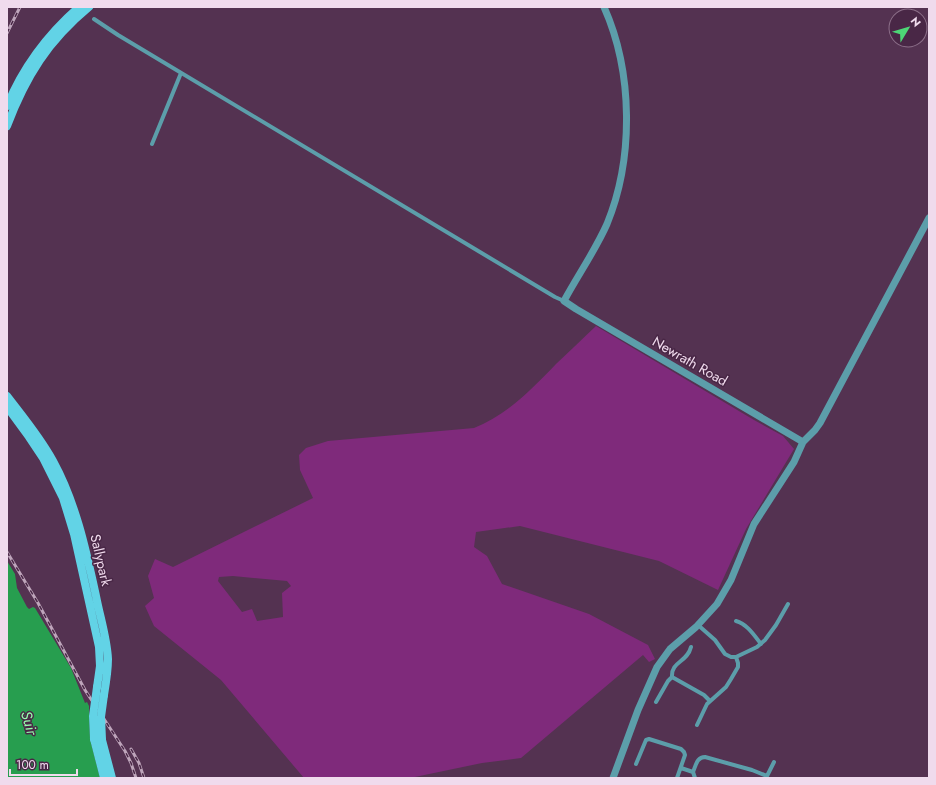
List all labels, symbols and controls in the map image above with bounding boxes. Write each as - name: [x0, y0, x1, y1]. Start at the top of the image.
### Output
- north arrow: [888, 8, 928, 48]
- text: N: [907, 13, 925, 30]
- street label: Newrath Road: [649, 331, 731, 391]
- street label: Sallypark: [85, 532, 117, 589]
- water label: Suir: [15, 708, 43, 739]
- scale bar: [10, 751, 77, 777]
- text: 100 m: [16, 756, 49, 774]

